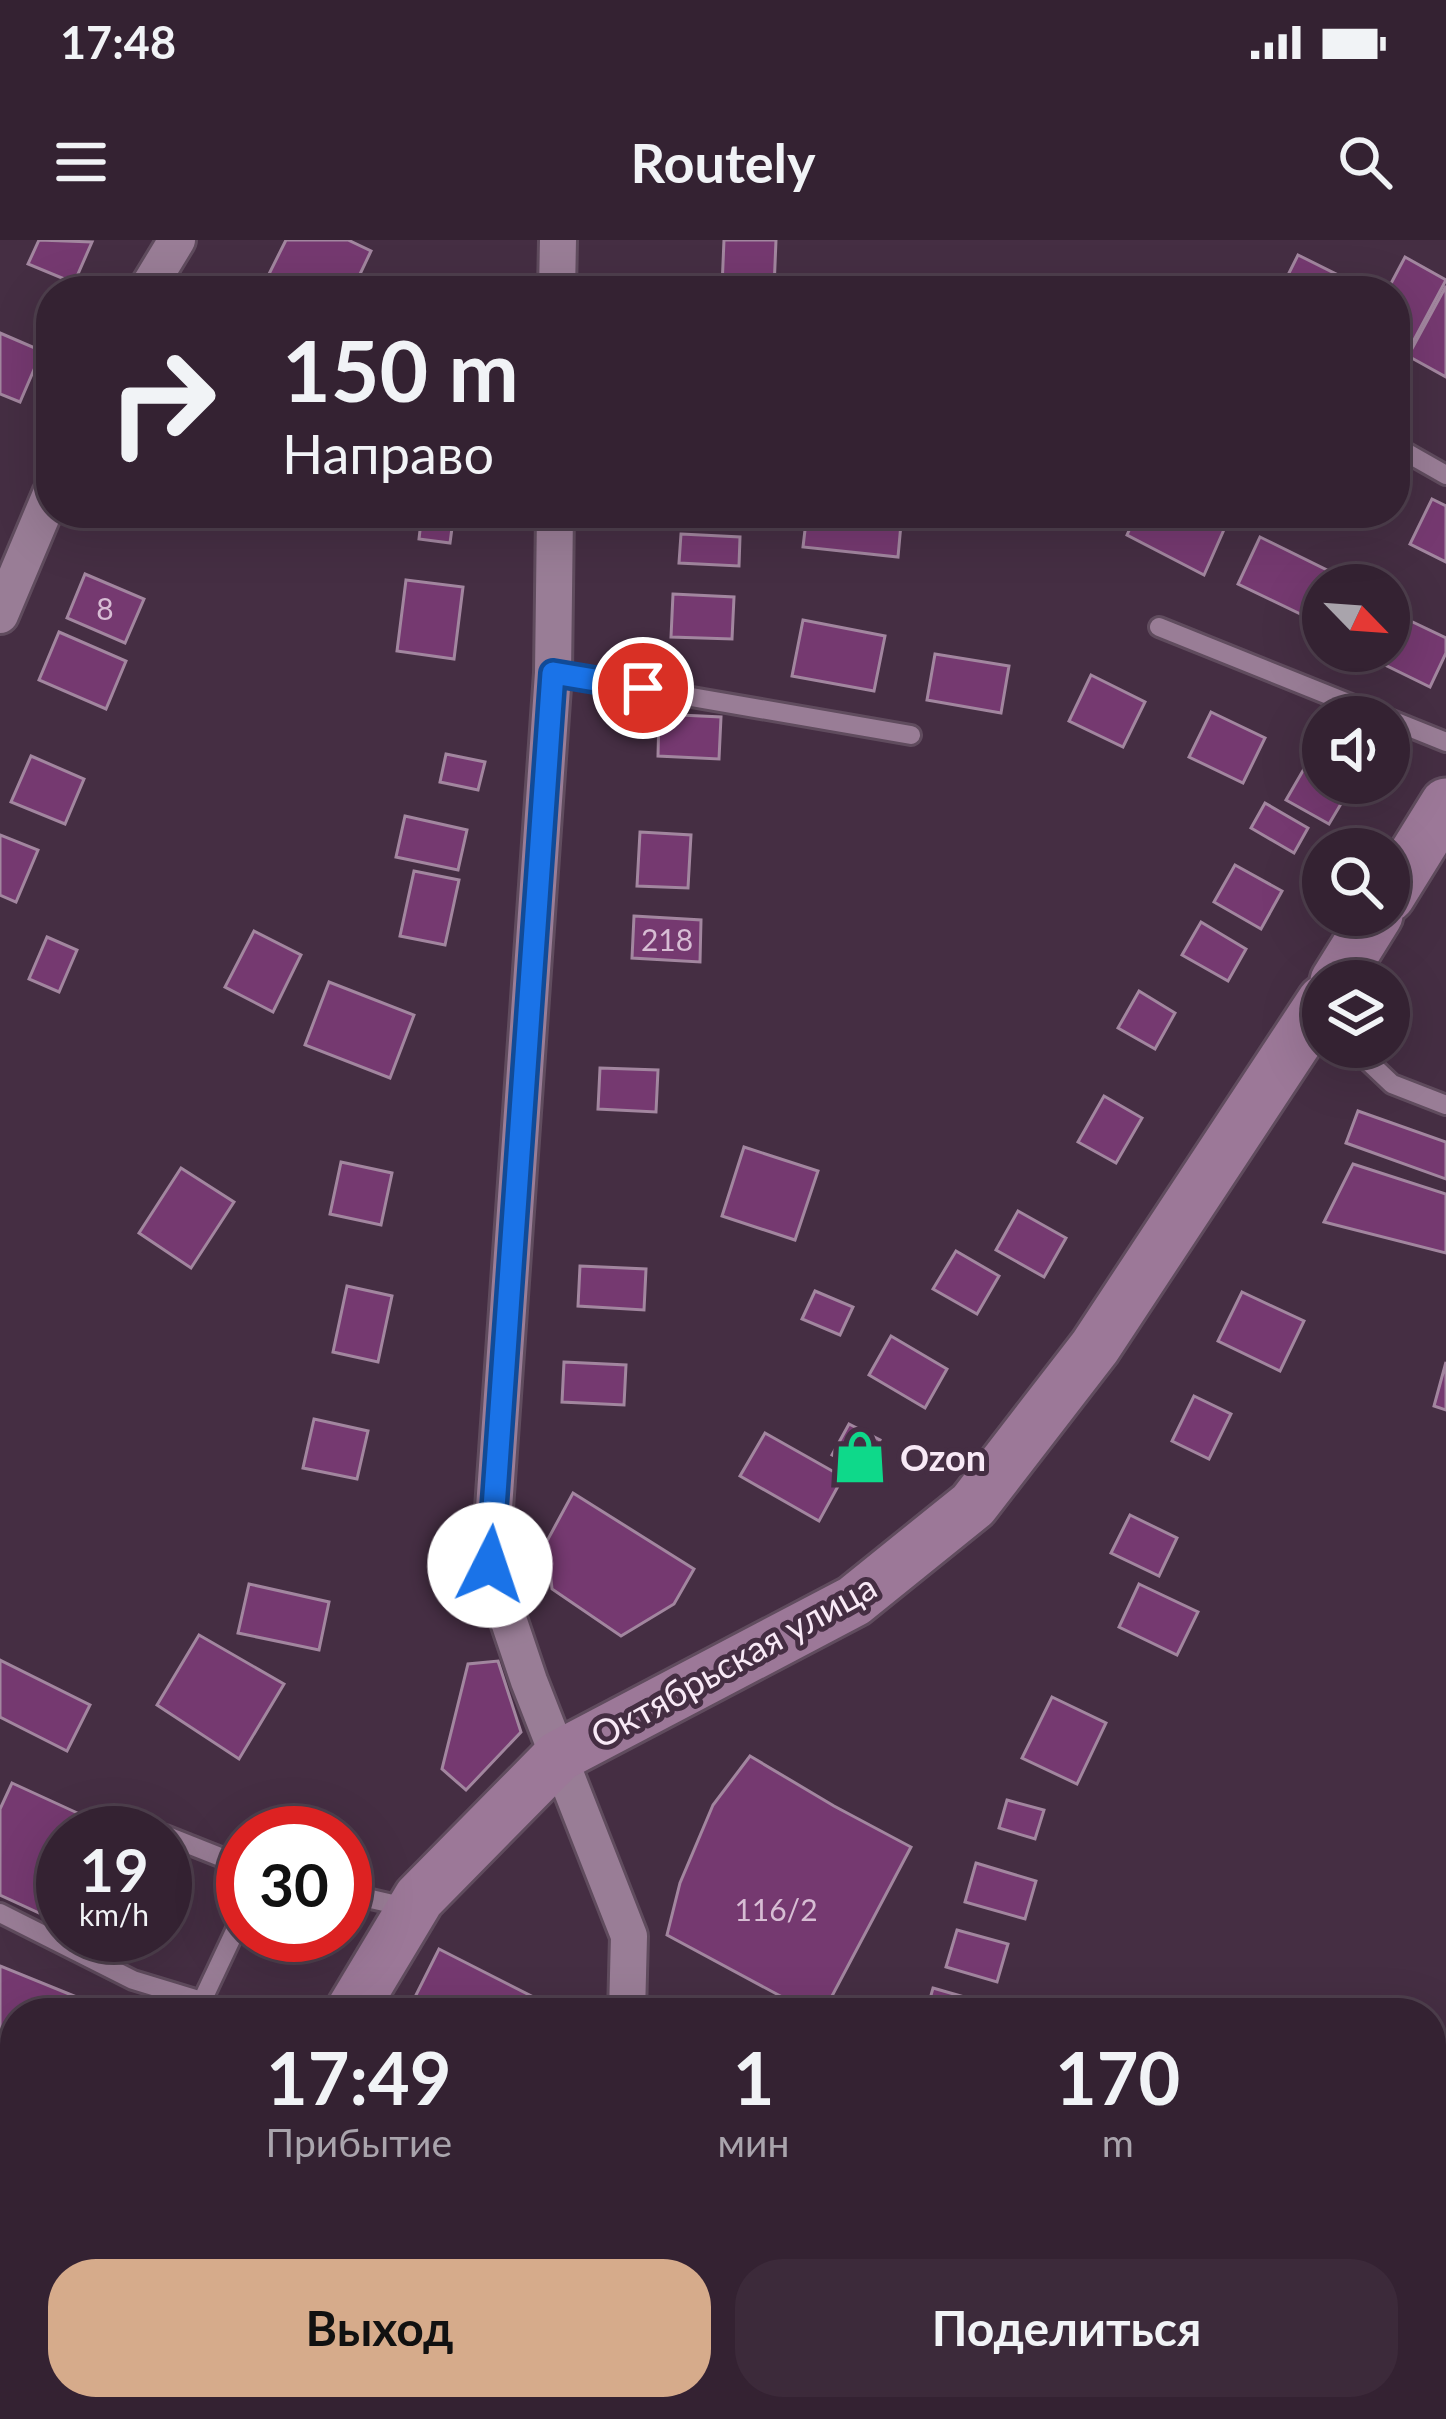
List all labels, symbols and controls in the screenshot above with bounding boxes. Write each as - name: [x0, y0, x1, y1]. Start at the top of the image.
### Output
- text: 17:48: [60, 15, 176, 69]
- icon: menu: [48, 129, 114, 195]
- icon: search: [1332, 129, 1398, 195]
- text: Routely: [630, 130, 816, 195]
- text: 150 m: [282, 319, 519, 420]
- icon: right: [84, 324, 240, 480]
- text: Направо: [282, 421, 494, 486]
- north arrow: [1302, 564, 1410, 672]
- map controls: [1302, 564, 1410, 1068]
- house number: 8: [96, 590, 114, 626]
- pin: [592, 637, 694, 739]
- icon: arrive: [610, 655, 676, 721]
- button: sound: [1302, 696, 1410, 804]
- button: search: [1302, 828, 1410, 936]
- house number: 218: [641, 921, 693, 957]
- button: layers: [1302, 960, 1410, 1068]
- shop icon: Ozon: [831, 1428, 889, 1486]
- place label: Ozon: [900, 1435, 986, 1479]
- position arrow: [427, 1502, 553, 1628]
- street label: Октябрьская улица: [583, 1563, 883, 1757]
- speed limit sign: 30: [216, 1806, 372, 1962]
- text: 19: [79, 1833, 149, 1905]
- house number: 116/2: [734, 1891, 818, 1927]
- text: km/h: [79, 1896, 149, 1932]
- text: 17:49: [266, 2034, 452, 2120]
- text: 1: [733, 2034, 774, 2120]
- text: 170: [1055, 2034, 1180, 2120]
- text: Прибытие: [266, 2119, 452, 2165]
- text: мин: [718, 2119, 790, 2165]
- text: m: [1102, 2119, 1134, 2165]
- button: Выход: [48, 2259, 711, 2397]
- button: Поделиться: [735, 2259, 1398, 2397]

